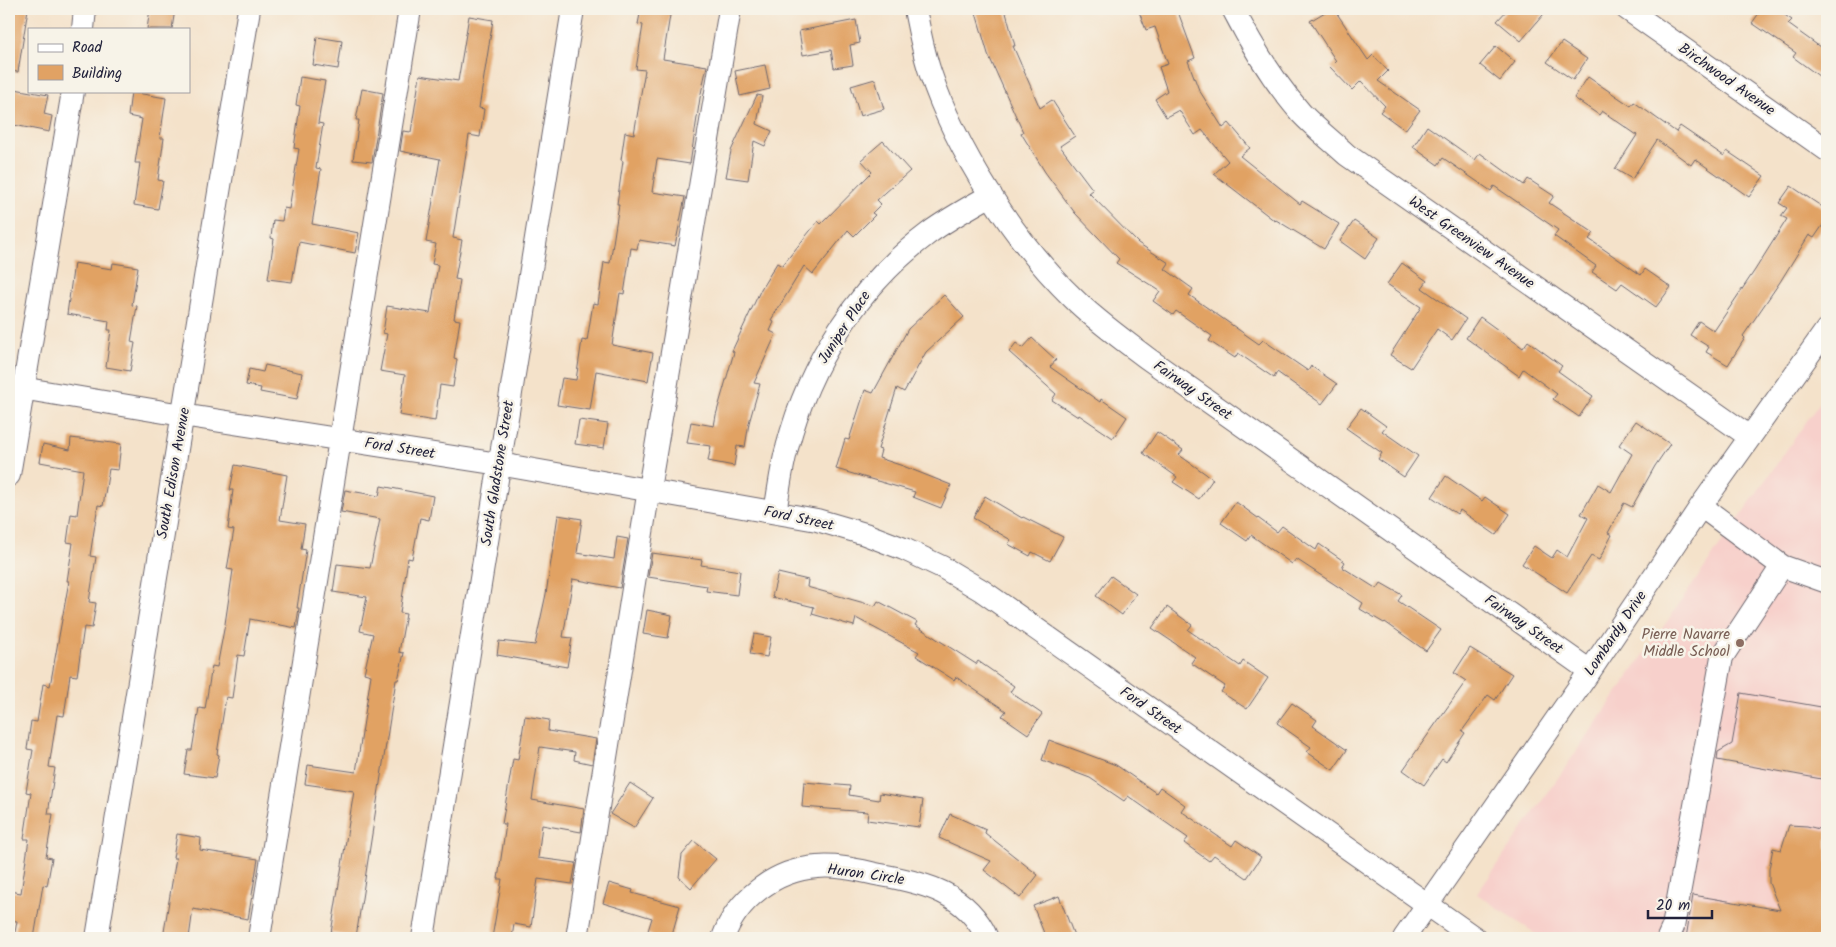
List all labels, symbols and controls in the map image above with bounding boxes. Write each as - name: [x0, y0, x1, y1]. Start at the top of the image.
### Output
- legend: [28, 28, 190, 92]
- text: Road: [72, 36, 103, 60]
- street label: Birchwood Avenue: [1673, 37, 1780, 123]
- text: Building: [72, 62, 122, 86]
- street label: West Greenview Avenue: [1403, 190, 1540, 296]
- street label: Juniper Place: [812, 286, 878, 369]
- street label: Fairway Street: [1148, 355, 1237, 427]
- street label: South Gladstone Street: [475, 399, 521, 548]
- street label: South Edison Avenue: [151, 405, 197, 541]
- street label: Ford Street: [363, 432, 437, 466]
- street label: Ford Street: [761, 500, 836, 538]
- street label: Lombardy Drive: [1578, 586, 1653, 681]
- street label: Fairway Street: [1479, 589, 1568, 661]
- place label: Pierre Navarre Middle School: [1642, 623, 1730, 664]
- marker: Pierre Navarre Middle School: [1734, 637, 1746, 649]
- street label: Ford Street: [1114, 681, 1187, 741]
- street label: Huron Circle: [826, 858, 906, 892]
- scale bar: [1648, 887, 1712, 919]
- text: 20 m: [1656, 894, 1690, 918]

